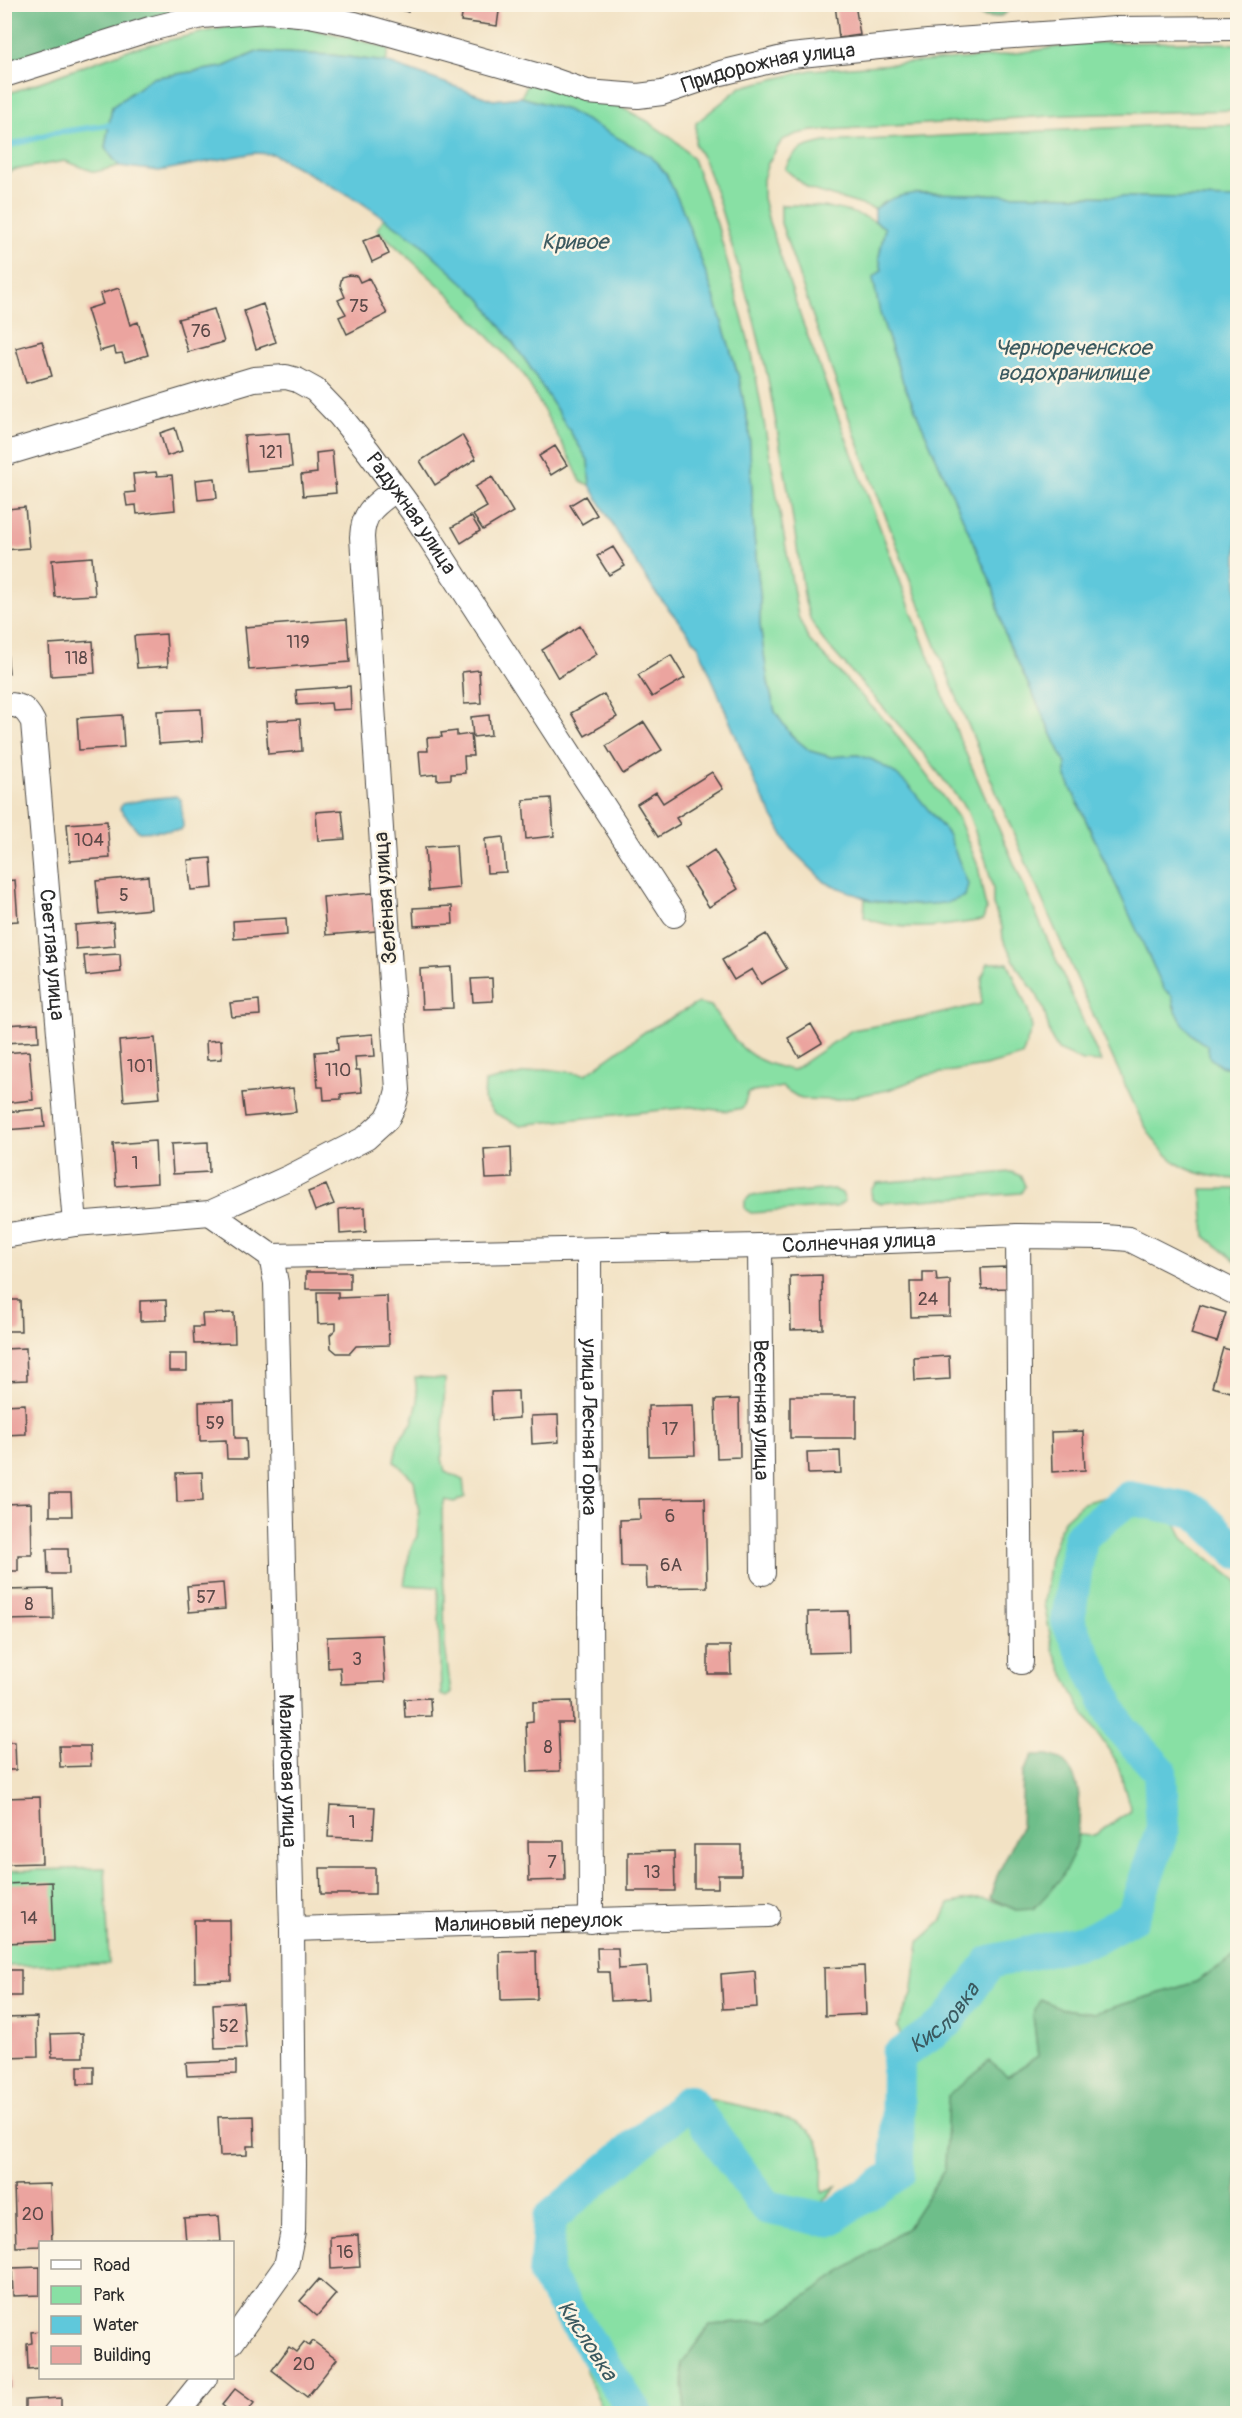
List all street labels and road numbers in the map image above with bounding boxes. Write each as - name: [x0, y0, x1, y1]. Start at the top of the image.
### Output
- street label: Придорожная улица: [678, 37, 856, 99]
- street label: Радужная улица: [360, 447, 463, 580]
- street label: Зелёная улица: [367, 831, 404, 965]
- street label: Светлая улица: [33, 888, 71, 1021]
- street label: Солнечная улица: [782, 1226, 936, 1259]
- street label: улица Лесная Горка: [575, 1337, 603, 1516]
- street label: Весенняя улица: [747, 1339, 775, 1481]
- street label: Малиновая улица: [272, 1693, 303, 1848]
- street label: Малиновый переулок: [434, 1906, 624, 1939]

